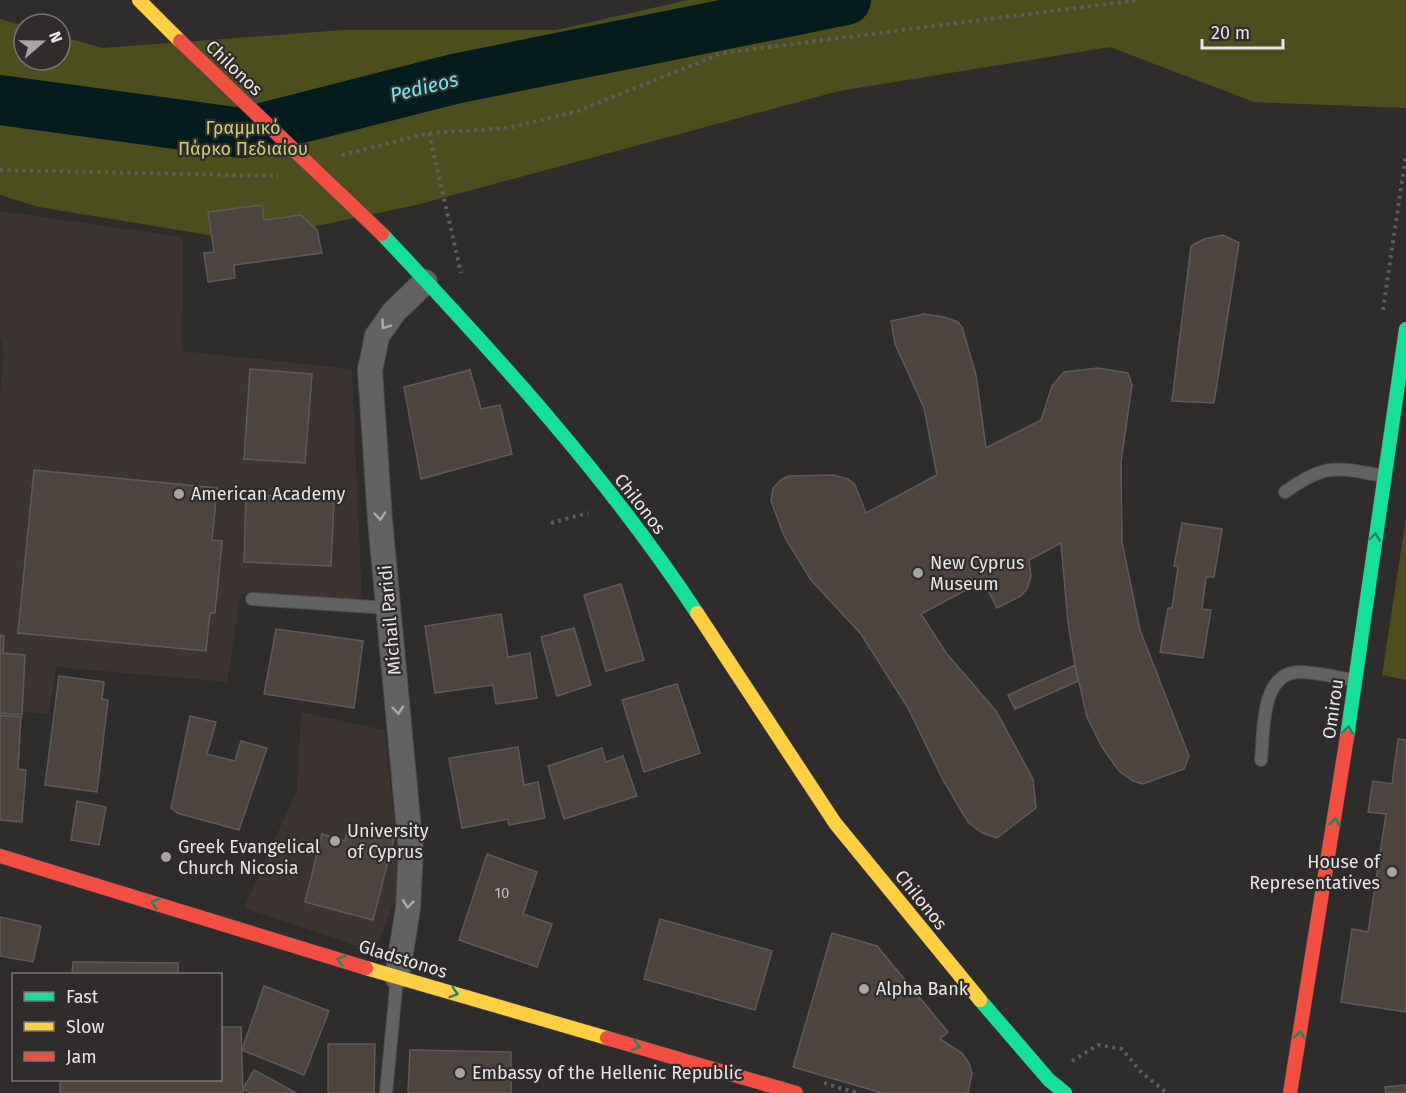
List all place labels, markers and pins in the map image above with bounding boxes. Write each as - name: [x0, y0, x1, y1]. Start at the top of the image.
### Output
- place label: American Academy: [191, 483, 346, 505]
- marker: American Academy: [172, 487, 186, 501]
- place label: New Cyprus Museum: [930, 552, 1024, 595]
- marker: New Cyprus Museum: [911, 566, 925, 580]
- place label: University of Cyprus: [347, 820, 429, 863]
- marker: University of Cyprus: [328, 834, 342, 848]
- place label: Greek Evangelical Church Nicosia: [178, 836, 320, 879]
- marker: Greek Evangelical Church Nicosia: [159, 850, 173, 864]
- place label: House of Representatives: [1249, 851, 1382, 894]
- marker: House of Representatives: [1385, 865, 1399, 879]
- place label: Alpha Bank: [876, 978, 969, 1000]
- marker: Alpha Bank: [857, 982, 871, 996]
- place label: Embassy of the Hellenic Republic: [472, 1062, 743, 1084]
- marker: Embassy of the Hellenic Republic: [453, 1066, 467, 1080]

